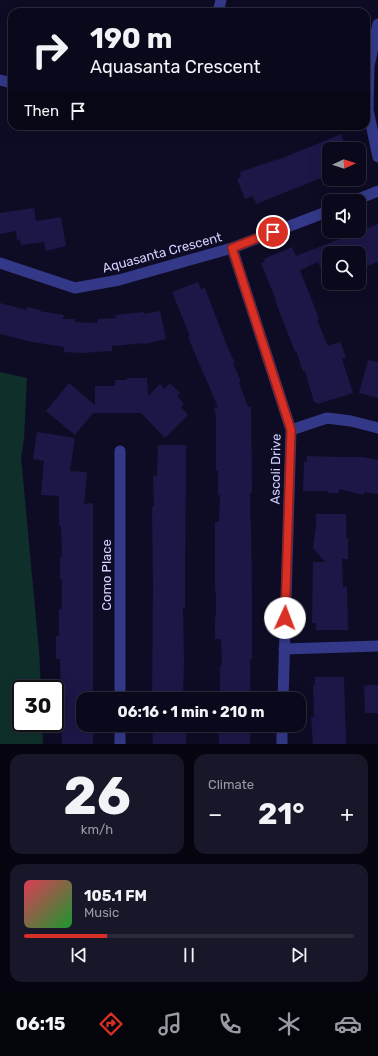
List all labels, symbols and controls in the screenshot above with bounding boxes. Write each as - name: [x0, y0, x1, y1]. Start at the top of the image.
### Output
- text: 190 m: [90, 22, 173, 55]
- icon: right: [24, 24, 76, 76]
- text: Aquasanta Crescent: [90, 56, 260, 78]
- icon: arrive: [67, 100, 89, 122]
- text: Then: [24, 102, 59, 120]
- north arrow: [322, 142, 366, 186]
- map controls: [322, 142, 366, 290]
- button: sound: [322, 194, 366, 238]
- pin: [256, 215, 290, 249]
- icon: arrive: [262, 221, 284, 243]
- street label: Aquasanta Crescent: [101, 229, 224, 276]
- button: search: [322, 246, 366, 290]
- street label: Ascoli Drive: [267, 434, 284, 505]
- street label: Como Place: [99, 539, 114, 611]
- position arrow: [264, 597, 306, 639]
- speed limit sign: 30: [12, 680, 64, 732]
- text: 06:16 · 1 min · 210 m: [118, 703, 264, 721]
- text: 26: [63, 765, 131, 827]
- text: Climate: [208, 777, 254, 792]
- text: 21°: [258, 796, 305, 832]
- text: −: [208, 801, 222, 828]
- text: +: [340, 801, 354, 828]
- text: km/h: [81, 822, 113, 837]
- text: 105.1 FM: [84, 887, 147, 905]
- text: Music: [84, 905, 119, 920]
- icon: previous: [68, 944, 90, 966]
- icon: pause: [178, 944, 200, 966]
- icon: next: [288, 944, 310, 966]
- icon: directions: [97, 1010, 125, 1038]
- icon: music: [156, 1010, 184, 1038]
- icon: phone: [216, 1010, 244, 1038]
- icon: climate: [275, 1010, 303, 1038]
- icon: car: [334, 1010, 362, 1038]
- text: 06:15: [16, 1013, 65, 1035]

